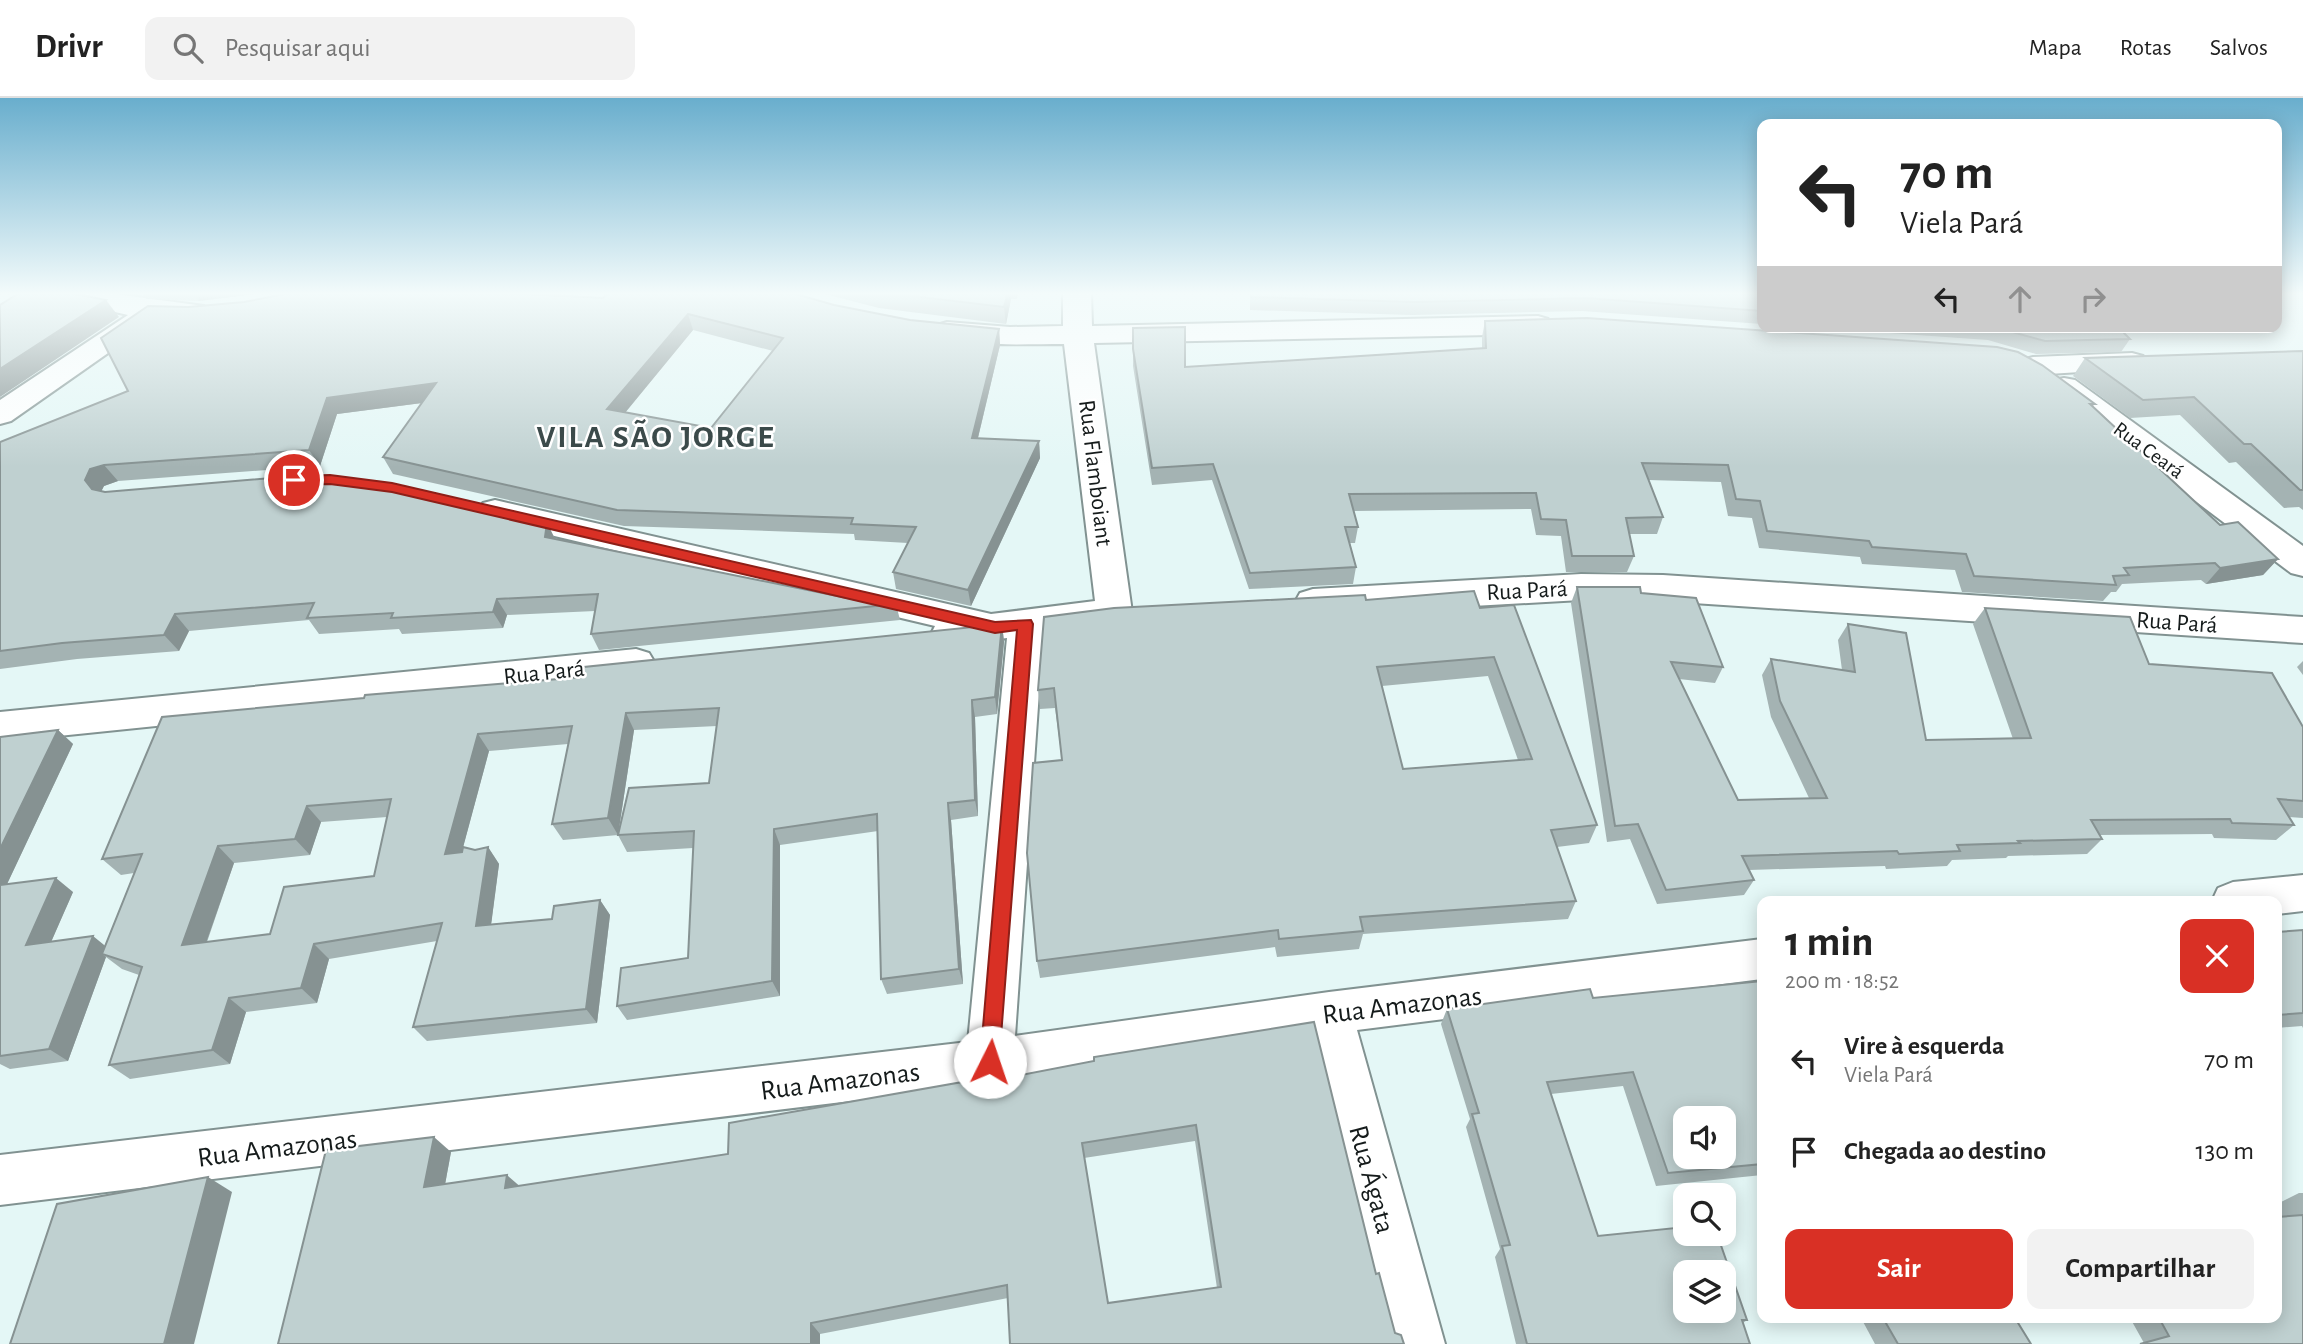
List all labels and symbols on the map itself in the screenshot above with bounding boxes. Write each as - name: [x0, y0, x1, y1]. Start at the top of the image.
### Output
- street label: Rua Flamboiant: [1074, 399, 1116, 548]
- street label: Rua Ceará: [2110, 418, 2188, 483]
- district label: VILA SÃO JORGE: [537, 419, 775, 453]
- pin: [264, 450, 324, 510]
- street label: Rua Pará: [1486, 577, 1568, 605]
- street label: Rua Pará: [2135, 608, 2218, 638]
- street label: Rua Pará: [502, 657, 586, 689]
- street label: Rua Amazonas: [1321, 982, 1484, 1030]
- position arrow: [953, 1025, 1027, 1099]
- street label: Rua Amazonas: [759, 1058, 922, 1106]
- street label: Rua Ágata: [1343, 1121, 1402, 1237]
- street label: Rua Amazonas: [196, 1125, 359, 1173]

